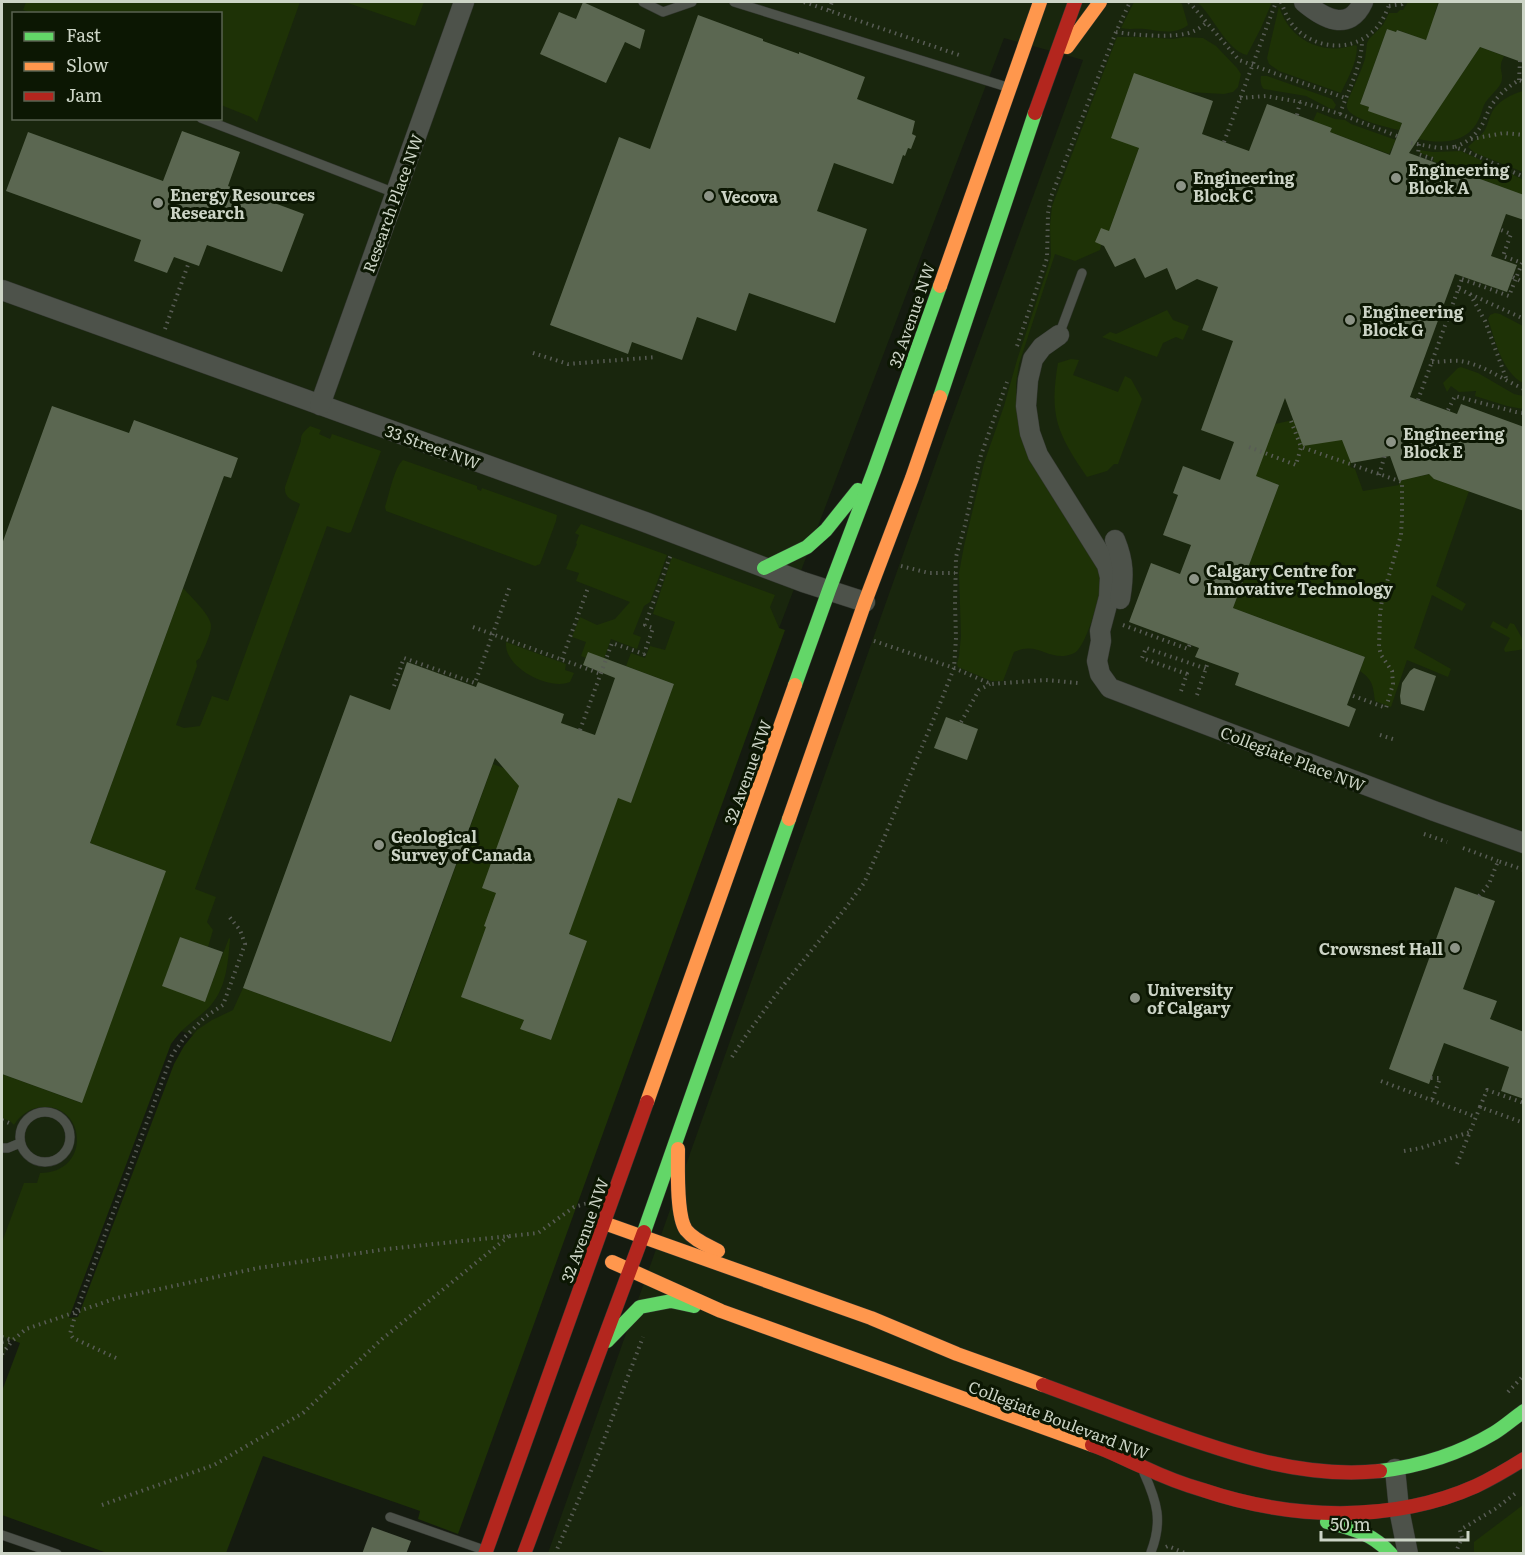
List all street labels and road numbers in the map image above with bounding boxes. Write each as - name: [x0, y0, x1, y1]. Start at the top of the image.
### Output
- street label: Research Place NW: [356, 130, 428, 276]
- street label: 32 Avenue NW: [882, 259, 940, 371]
- street label: 33 Street NW: [382, 418, 485, 475]
- street label: 32 Avenue NW: [717, 716, 777, 828]
- street label: Collegiate Place NW: [1217, 719, 1369, 797]
- street label: 32 Avenue NW: [554, 1174, 614, 1286]
- street label: Collegiate Boulevard NW: [965, 1373, 1153, 1465]

